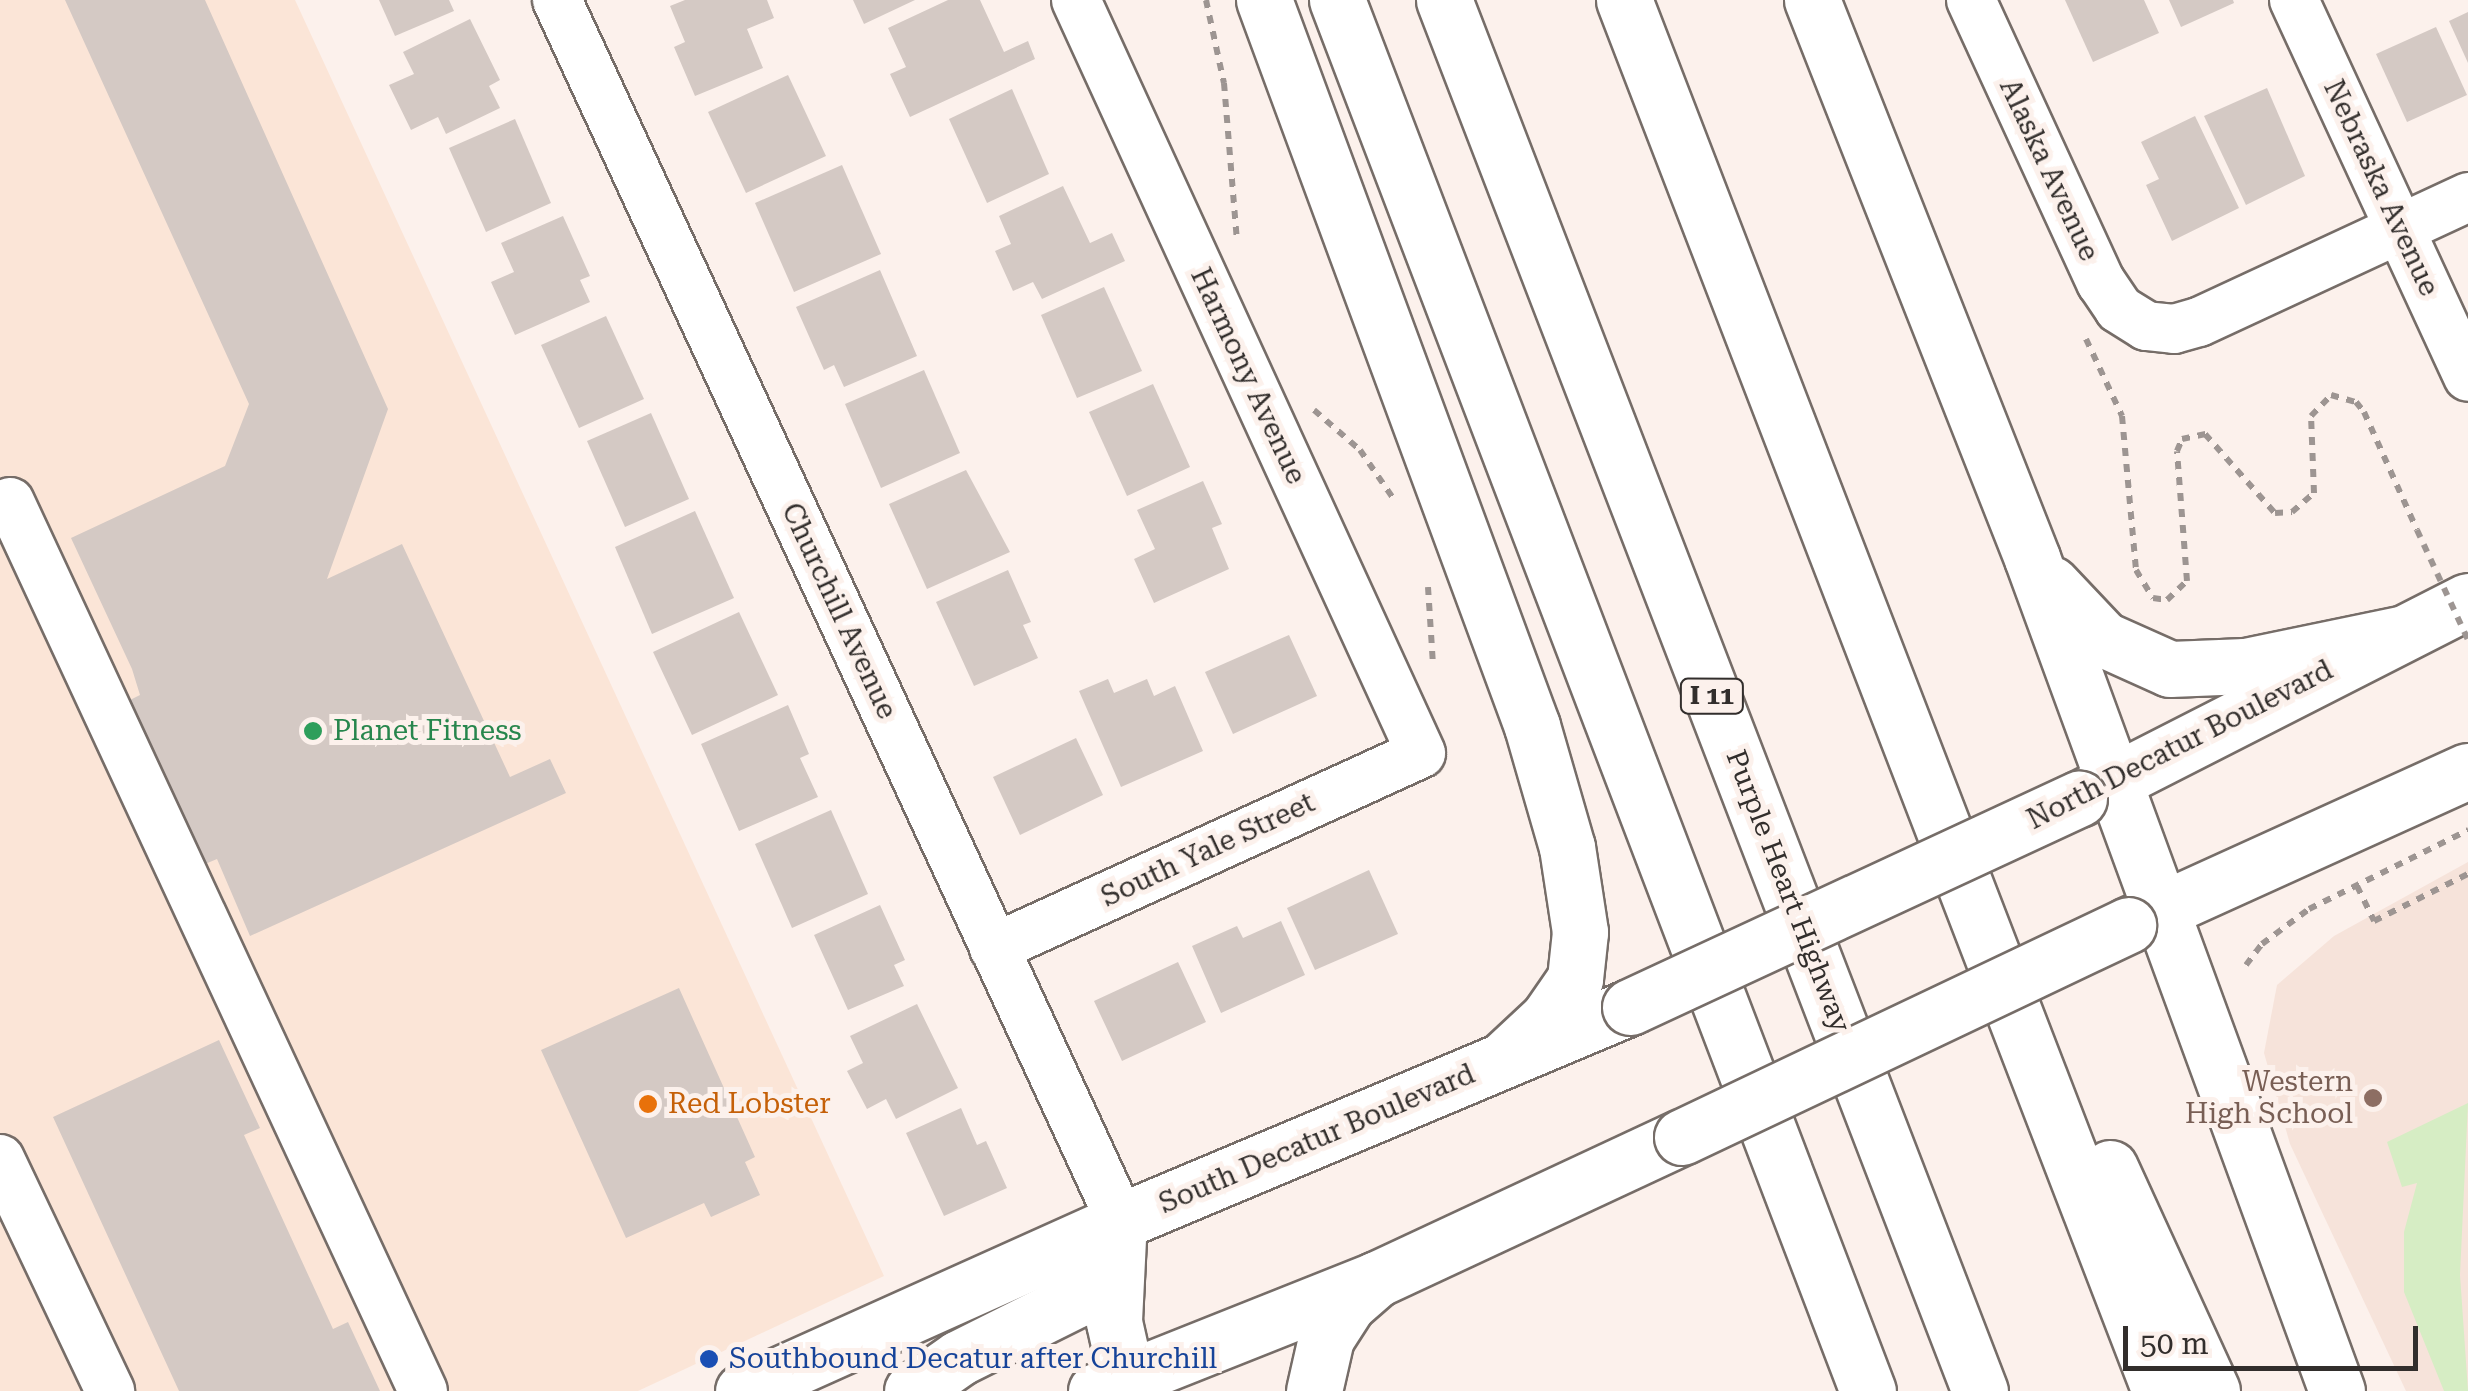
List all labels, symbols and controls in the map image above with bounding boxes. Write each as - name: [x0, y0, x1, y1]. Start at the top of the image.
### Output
- street label: Alaska Avenue: [1992, 74, 2106, 266]
- street label: Nebraska Avenue: [2316, 75, 2446, 301]
- street label: Harmony Avenue: [1183, 263, 1313, 489]
- street label: Churchill Avenue: [774, 498, 904, 724]
- street label: North Decatur Boulevard: [2022, 653, 2338, 837]
- road number: I 11: [1680, 676, 1744, 716]
- place label: Planet Fitness: [333, 714, 522, 748]
- marker: Planet Fitness: [302, 720, 324, 742]
- street label: Purple Heart Highway: [1719, 745, 1857, 1037]
- street label: South Yale Street: [1096, 786, 1320, 914]
- street label: South Decatur Boulevard: [1154, 1057, 1480, 1221]
- place label: Western High School: [2185, 1065, 2353, 1131]
- place label: Red Lobster: [668, 1087, 831, 1121]
- marker: Western High School: [2362, 1087, 2384, 1109]
- marker: Red Lobster: [637, 1093, 659, 1115]
- scale bar: [2128, 1306, 2423, 1368]
- text: 50 m: [2140, 1326, 2209, 1361]
- place label: Southbound Decatur after Churchill: [729, 1342, 1217, 1376]
- marker: Southbound Decatur after Churchill: [698, 1348, 720, 1370]

